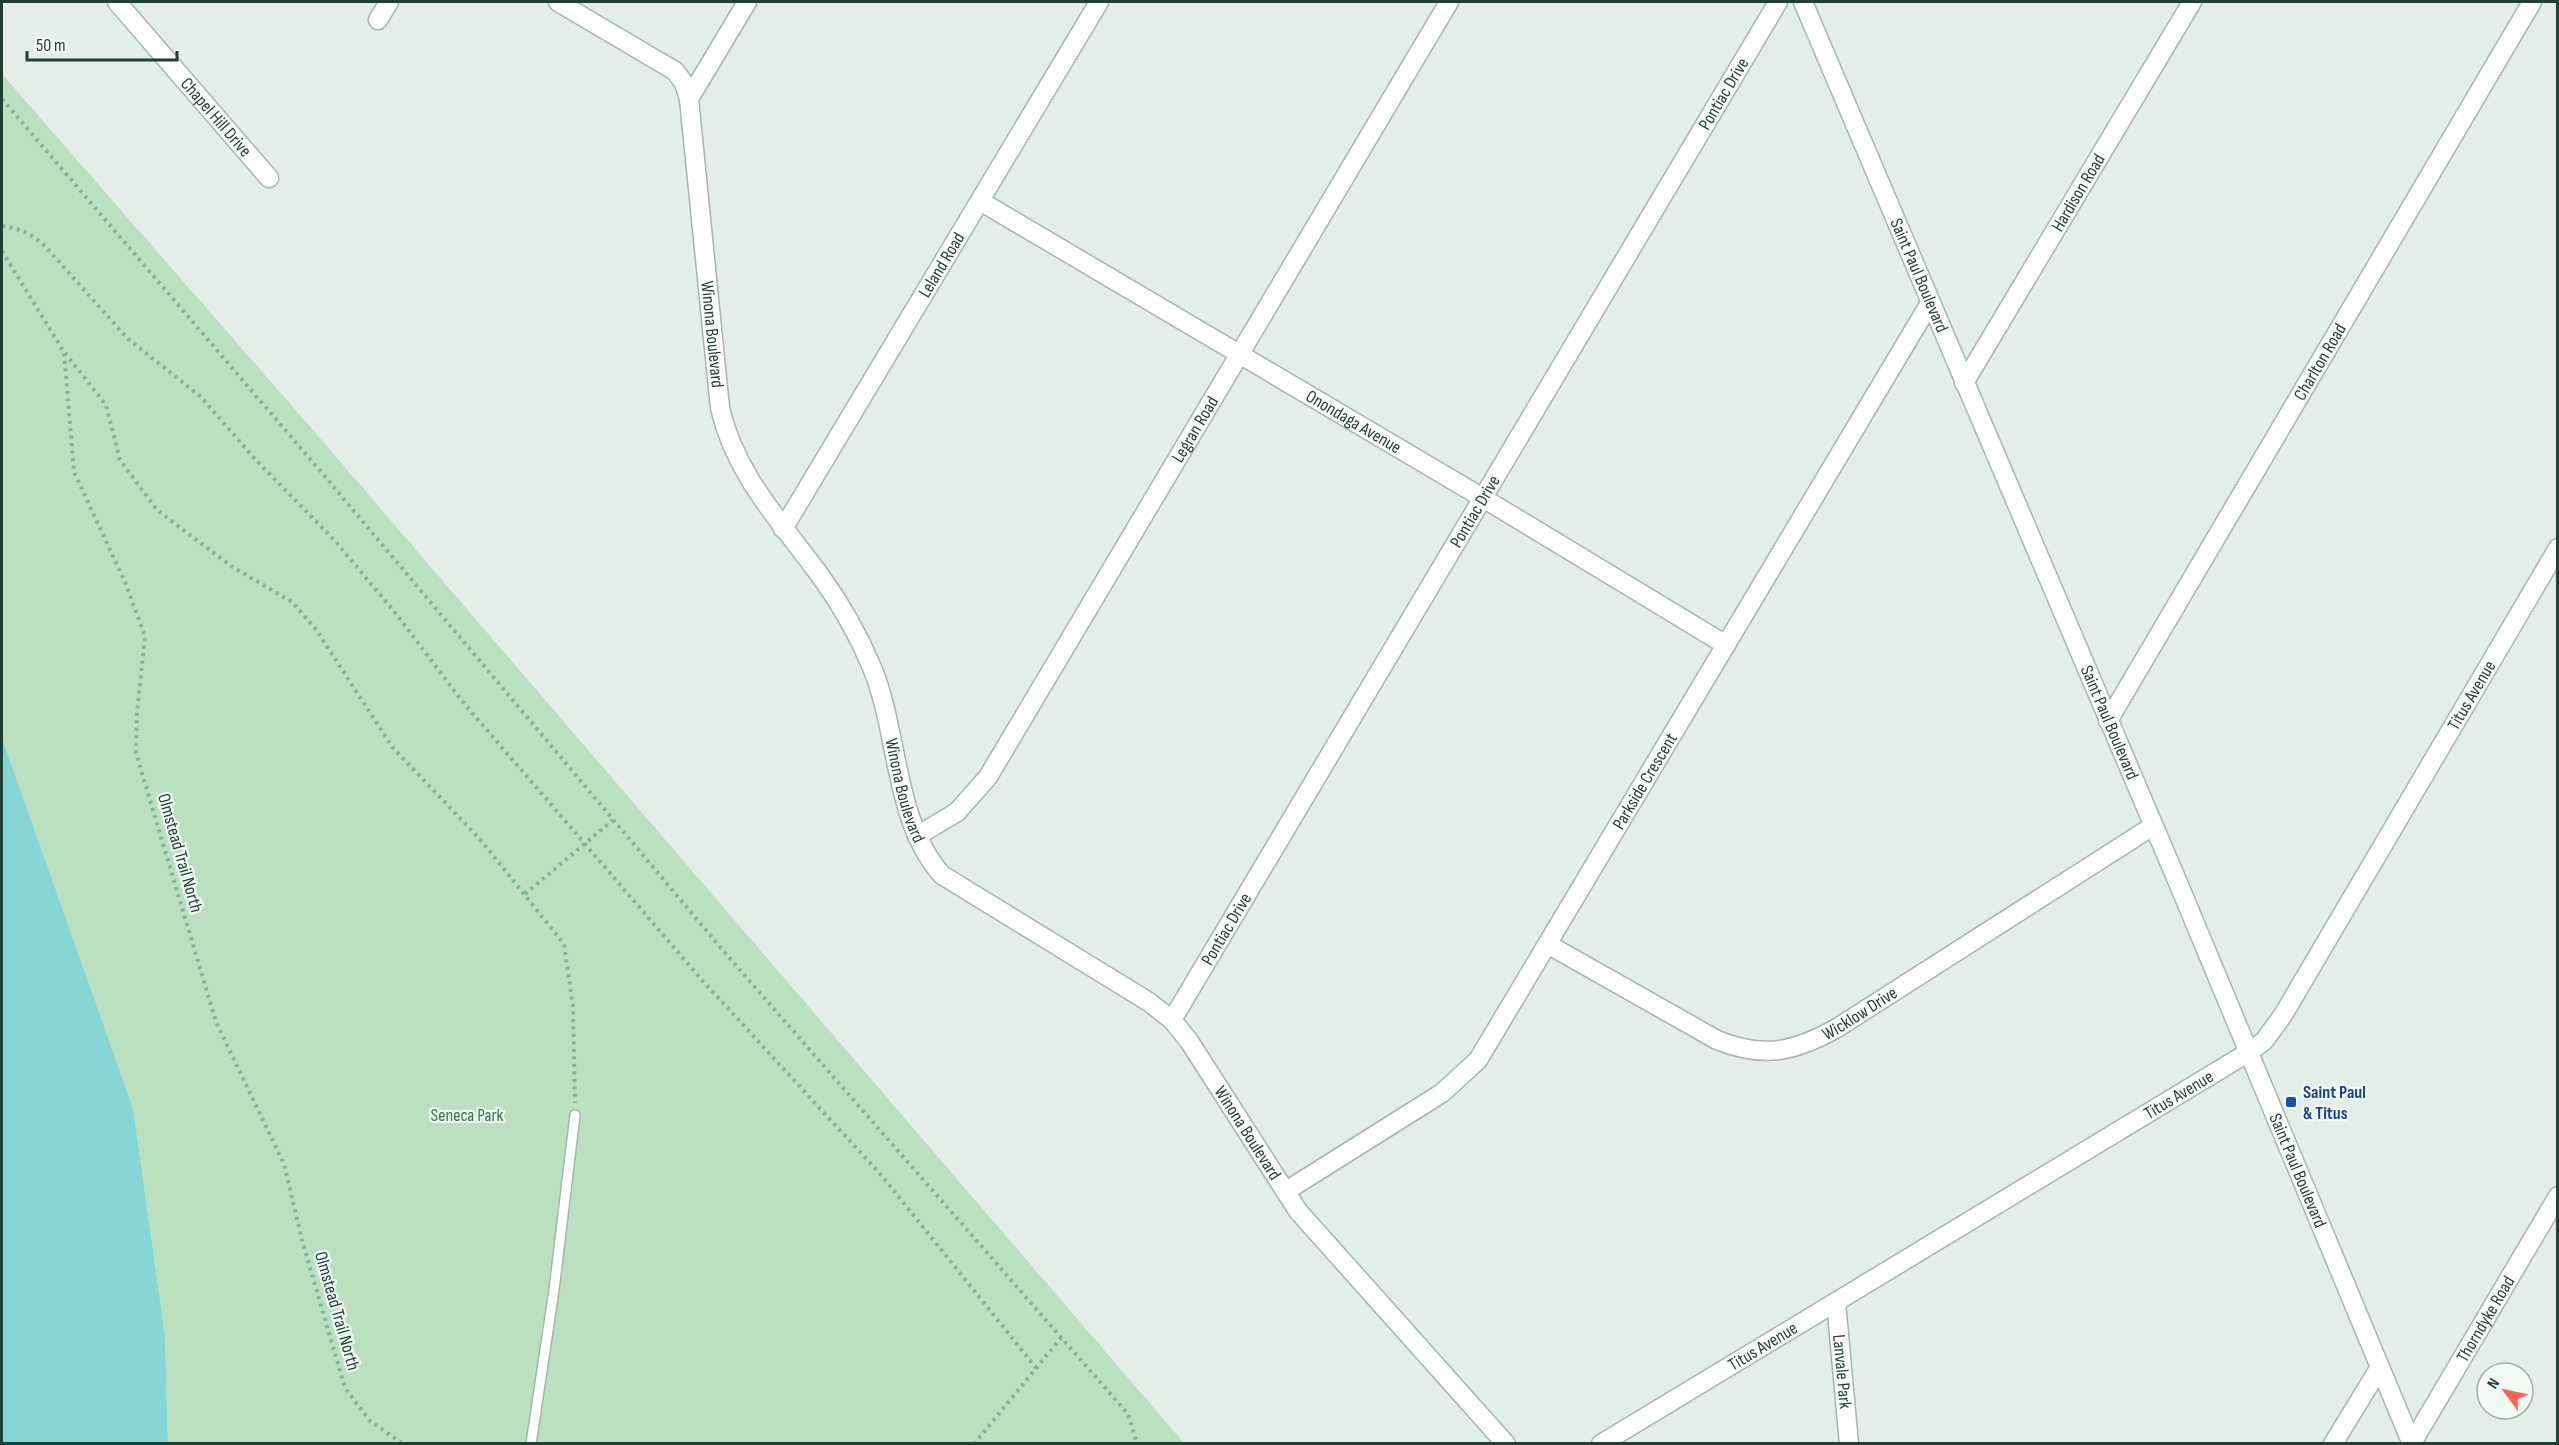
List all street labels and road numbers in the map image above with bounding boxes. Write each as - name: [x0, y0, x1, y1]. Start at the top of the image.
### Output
- street label: Pontiac Drive: [1694, 54, 1753, 134]
- street label: Chapel Hill Drive: [176, 73, 256, 161]
- street label: Hardison Road: [2047, 150, 2109, 235]
- street label: Saint Paul Boulevard: [1886, 215, 1953, 335]
- street label: Leland Road: [914, 229, 969, 301]
- street label: Winona Boulevard: [697, 280, 728, 389]
- street label: Charlton Road: [2289, 320, 2351, 404]
- street label: Onondaga Avenue: [1302, 385, 1405, 458]
- street label: Legran Road: [1167, 392, 1223, 466]
- street label: Pontiac Drive: [1445, 471, 1504, 551]
- street label: Titus Avenue: [2443, 657, 2500, 734]
- street label: Saint Paul Boulevard: [2076, 662, 2143, 783]
- street label: Parkside Crescent: [1608, 729, 1682, 833]
- street label: Winona Boulevard: [881, 736, 930, 846]
- street label: Olmstead Trail North: [153, 791, 207, 915]
- street label: Pontiac Drive: [1197, 889, 1256, 969]
- street label: Wicklow Drive: [1819, 982, 1901, 1045]
- street label: Titus Avenue: [2140, 1066, 2217, 1124]
- street label: Winona Boulevard: [1210, 1082, 1286, 1184]
- street label: Saint Paul Boulevard: [2265, 1110, 2331, 1231]
- street label: Olmstead Trail North: [310, 1249, 364, 1373]
- street label: Thorndyke Road: [2452, 1272, 2519, 1366]
- street label: Titus Avenue: [1724, 1317, 1801, 1375]
- street label: Lanvale Park: [1829, 1334, 1856, 1410]

